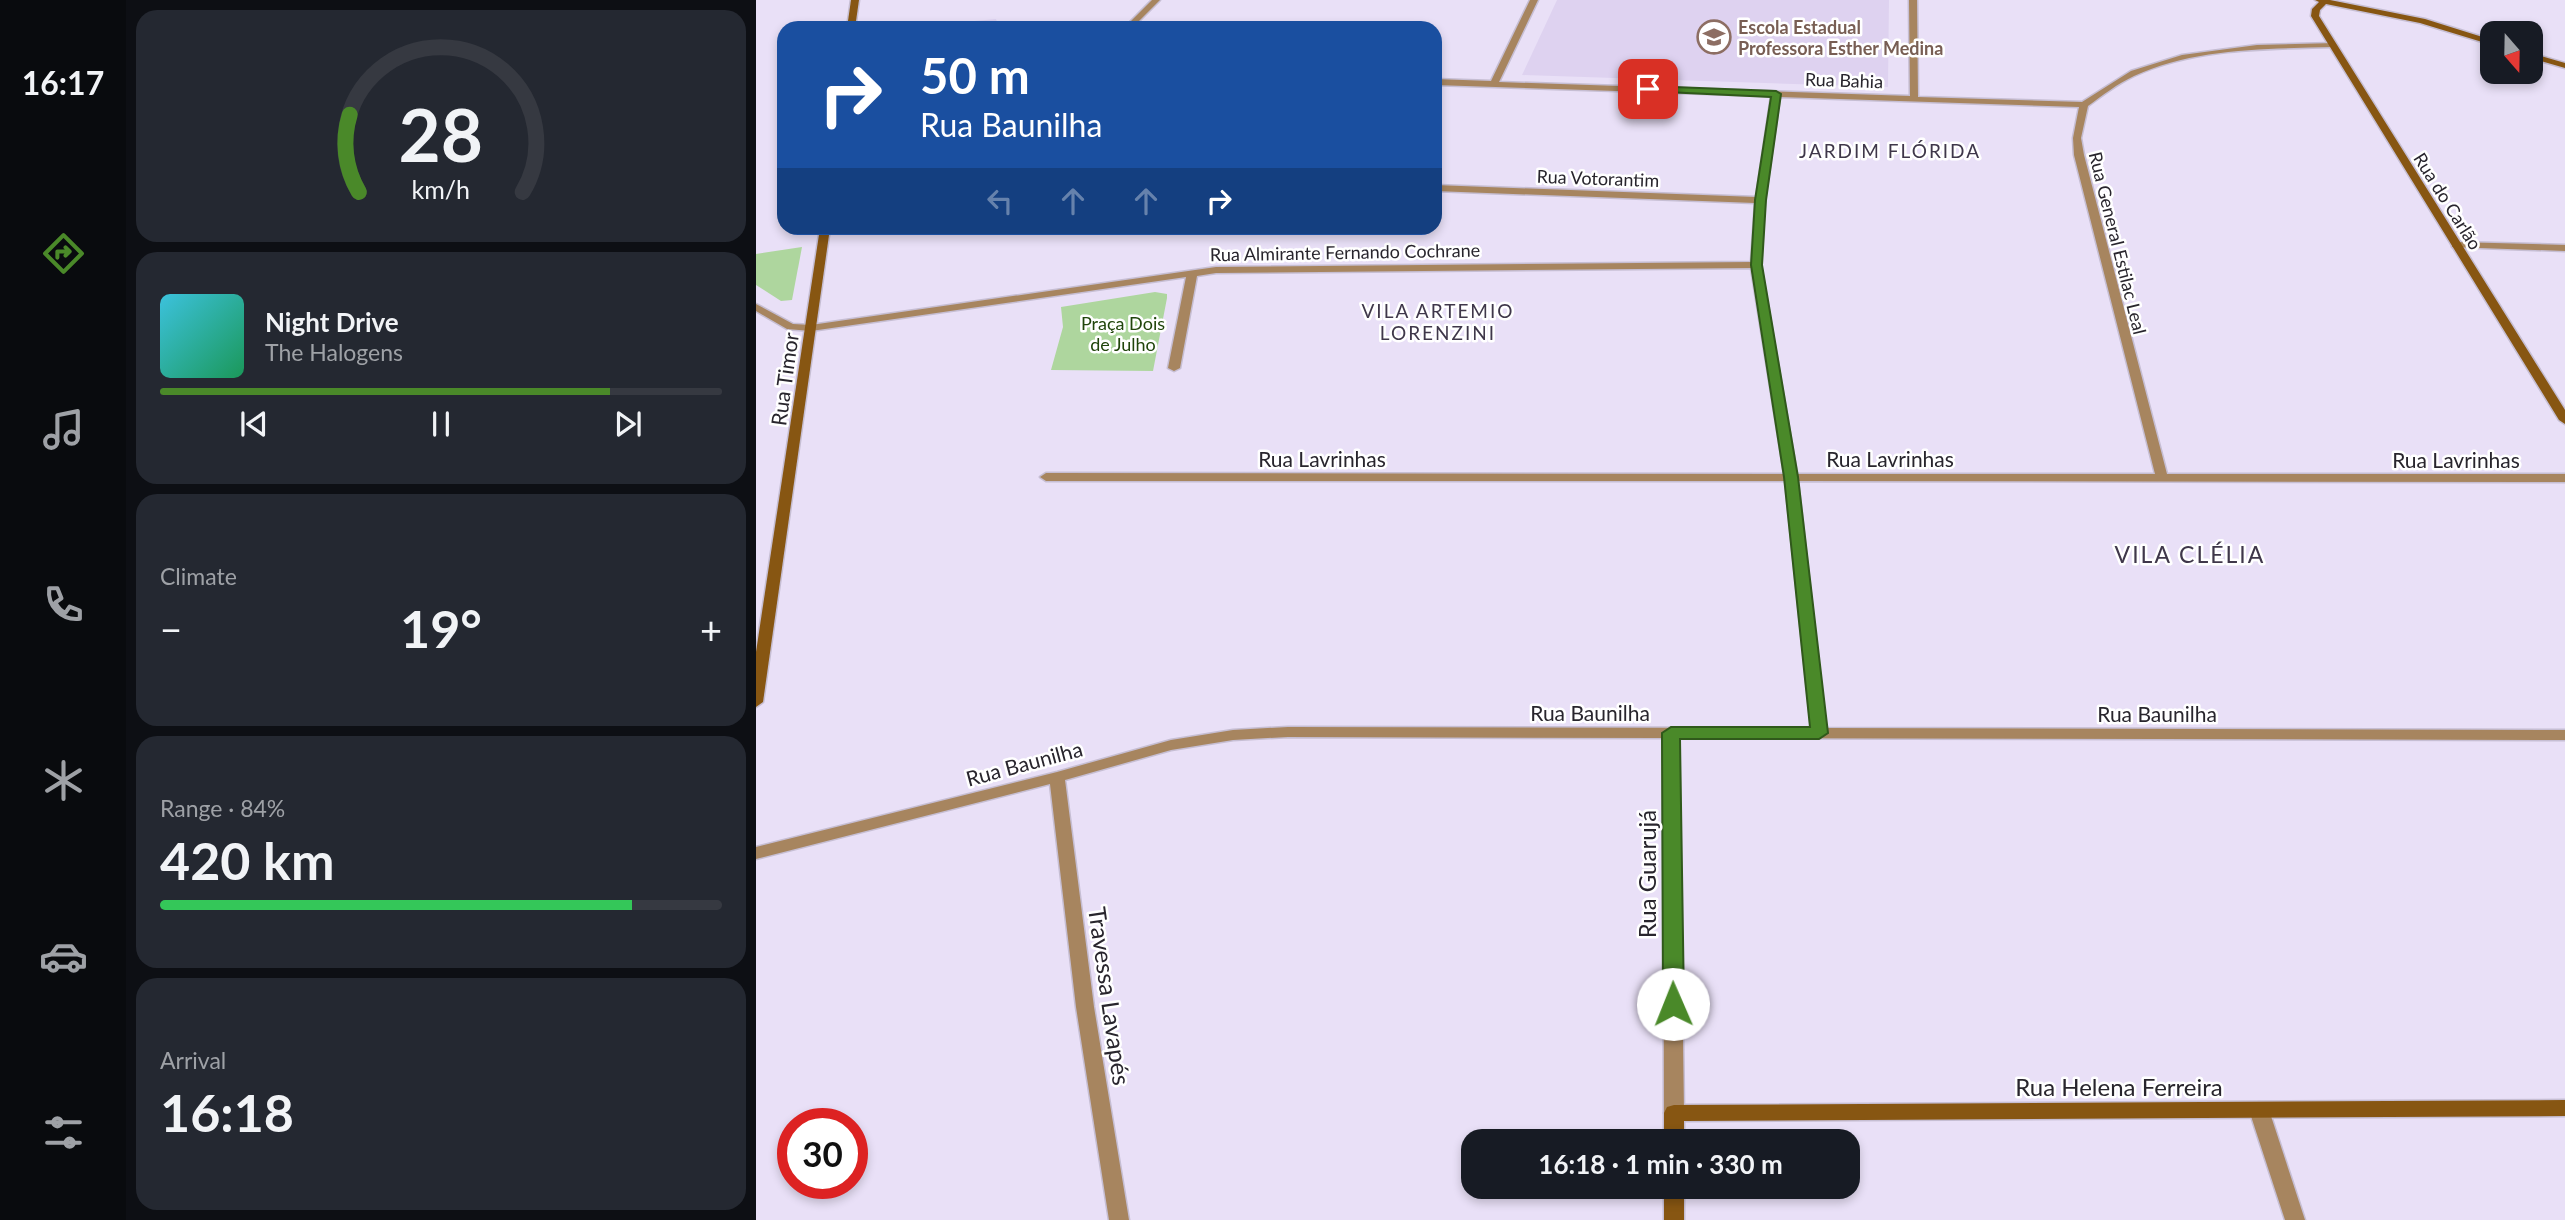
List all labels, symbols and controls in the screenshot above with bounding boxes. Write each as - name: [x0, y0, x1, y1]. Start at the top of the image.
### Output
- place label: Escola Estadual Professora Esther Medina: [1738, 16, 1943, 59]
- school or university icon: Escola Estadual Professora Esther Medina: [1695, 18, 1733, 56]
- north arrow: [2480, 21, 2543, 84]
- map controls: [2480, 21, 2543, 84]
- text: 50 m: [920, 46, 1030, 104]
- icon: right: [805, 49, 896, 140]
- pin: [1618, 59, 1678, 119]
- text: 16:17: [22, 63, 104, 102]
- street label: Rua Bahia: [1805, 68, 1883, 92]
- icon: arrive: [1629, 70, 1667, 108]
- text: 28: [399, 90, 483, 178]
- text: Rua Baunilha: [920, 105, 1102, 144]
- district label: JARDIM FLÓRIDA: [1799, 139, 1981, 162]
- street label: Rua do Carlão: [2409, 148, 2487, 254]
- street label: Rua General Estilac Leal: [2085, 149, 2151, 337]
- street label: Rua Votorantim: [1536, 165, 1660, 191]
- text: km/h: [412, 174, 470, 204]
- icon: left: [981, 182, 1019, 220]
- icon: ahead: [1054, 182, 1092, 220]
- icon: ahead: [1127, 182, 1165, 220]
- icon: right: [1200, 182, 1238, 220]
- icon: directions: [39, 229, 88, 278]
- street label: Rua Almirante Fernando Cochrane: [1210, 239, 1480, 265]
- district label: VILA ARTEMIO LORENZINI: [1361, 299, 1515, 344]
- text: Night Drive: [265, 306, 399, 338]
- park label: Praça Dois de Julho: [1081, 312, 1165, 355]
- street label: Rua Timor: [765, 330, 803, 427]
- text: The Halogens: [265, 338, 403, 366]
- icon: music: [39, 405, 88, 454]
- icon: previous: [235, 405, 273, 443]
- icon: pause: [422, 405, 460, 443]
- icon: next: [609, 405, 647, 443]
- street label: Rua Lavrinhas: [1258, 446, 1386, 471]
- street label: Rua Lavrinhas: [1826, 446, 1954, 471]
- street label: Rua Lavrinhas: [2392, 447, 2520, 472]
- district label: VILA CLÉLIA: [2115, 540, 2265, 568]
- text: Climate: [160, 562, 237, 590]
- icon: phone: [39, 580, 88, 629]
- text: 19°: [400, 597, 482, 659]
- text: −: [160, 606, 182, 652]
- text: +: [700, 606, 722, 652]
- street label: Rua Baunilha: [1530, 700, 1650, 725]
- street label: Rua Baunilha: [2097, 701, 2217, 726]
- street label: Rua Baunilha: [963, 735, 1085, 791]
- icon: climate: [39, 756, 88, 805]
- text: Range · 84%: [160, 794, 285, 822]
- street label: Rua Guarujá: [1632, 810, 1661, 938]
- text: 420 km: [160, 829, 334, 891]
- street label: Travessa Lavapés: [1083, 905, 1137, 1087]
- icon: car: [39, 932, 88, 981]
- position arrow: [1636, 967, 1710, 1041]
- text: Arrival: [160, 1046, 226, 1074]
- street label: Rua Helena Ferreira: [2015, 1072, 2223, 1101]
- text: 16:18: [160, 1081, 294, 1143]
- icon: filters: [39, 1108, 88, 1157]
- speed limit sign: 30: [777, 1108, 868, 1199]
- text: 16:18 · 1 min · 330 m: [1538, 1148, 1783, 1180]

